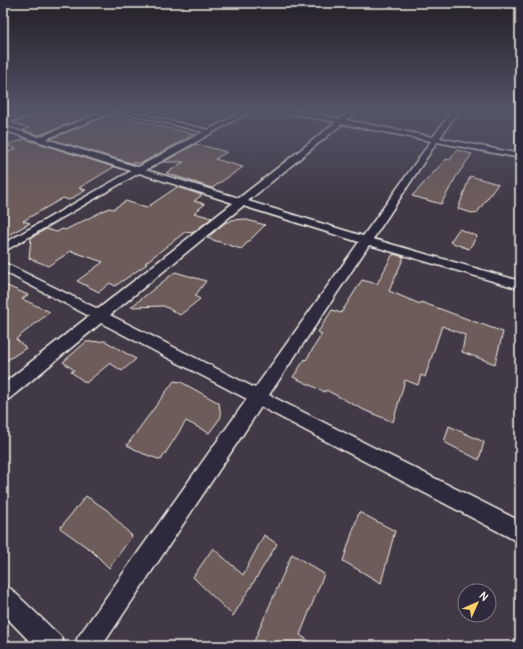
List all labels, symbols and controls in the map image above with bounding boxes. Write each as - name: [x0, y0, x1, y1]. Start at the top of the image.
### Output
- north arrow: [457, 583, 497, 623]
- text: N: [476, 589, 491, 604]

